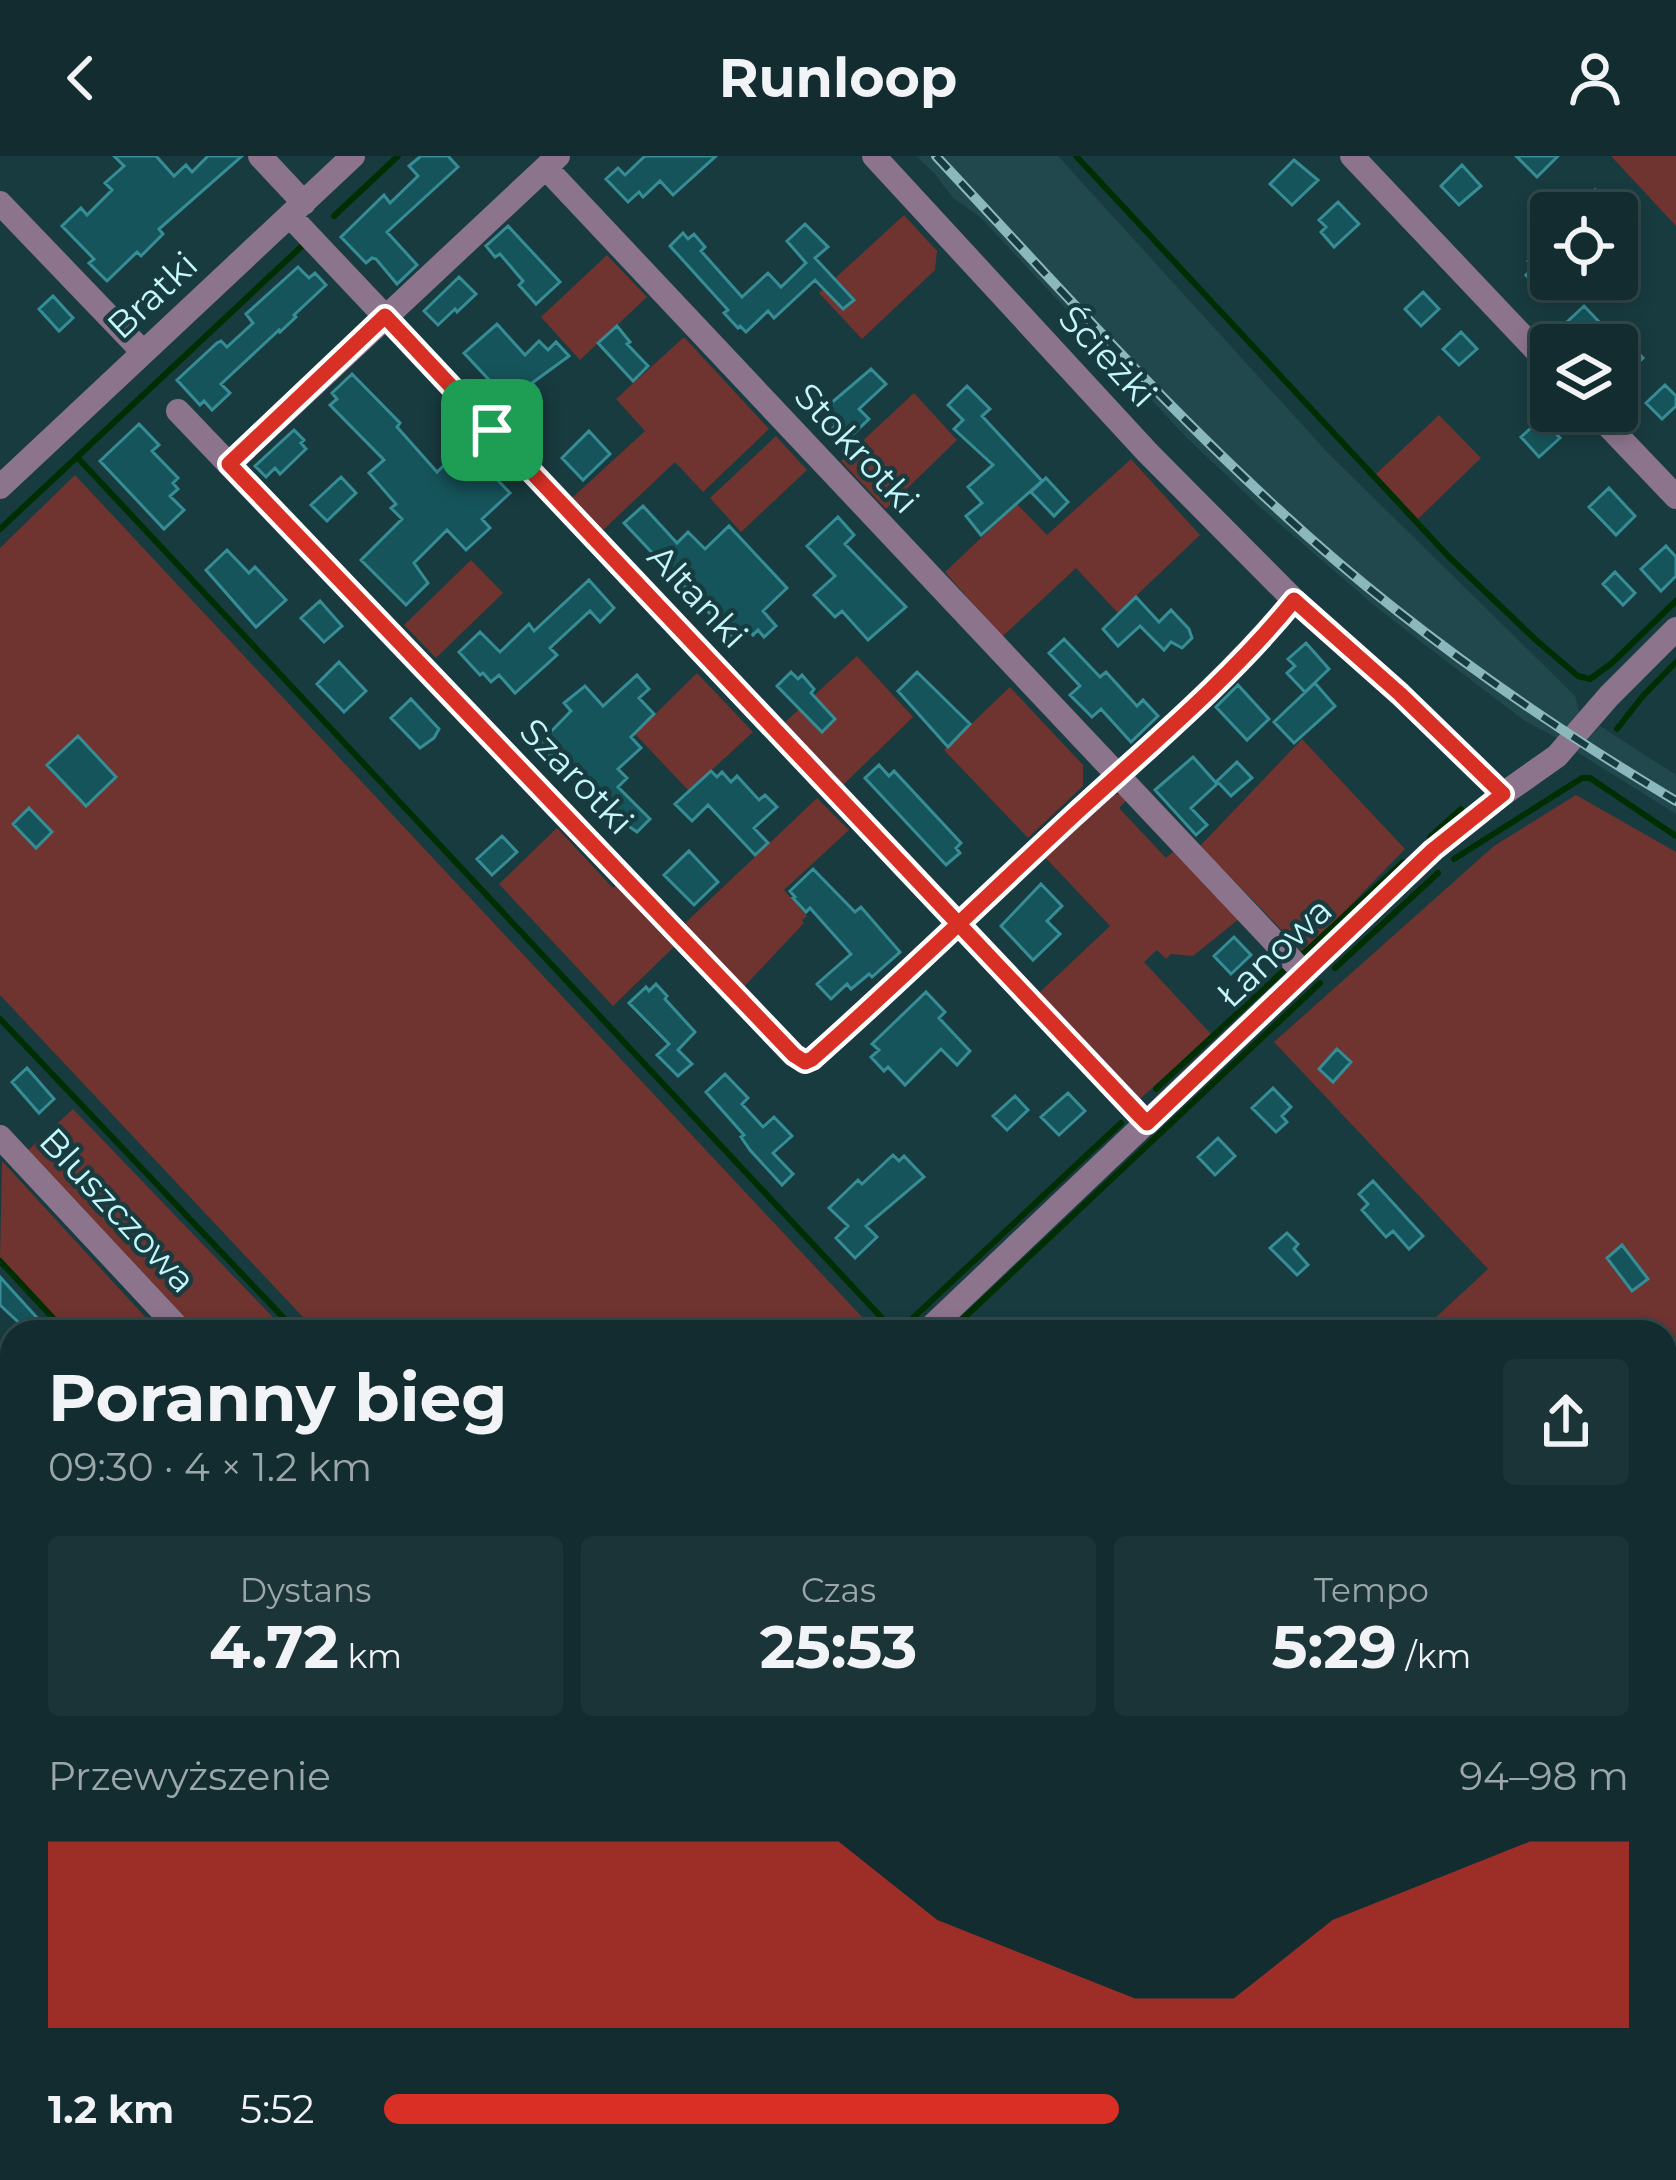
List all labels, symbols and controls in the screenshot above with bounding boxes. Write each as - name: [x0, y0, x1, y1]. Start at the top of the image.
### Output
- icon: back: [48, 45, 114, 111]
- text: Runloop: [719, 45, 957, 111]
- icon: person: [1562, 45, 1628, 111]
- map controls: [1530, 192, 1638, 432]
- button: locate: [1530, 192, 1638, 300]
- street label: Bratki: [98, 242, 206, 348]
- street label: Ścieżki: [1050, 296, 1166, 416]
- button: layers: [1530, 324, 1638, 432]
- street label: Stokrotki: [786, 374, 928, 522]
- pin: [441, 379, 543, 481]
- icon: arrive: [459, 397, 525, 463]
- street label: Altanki: [639, 535, 757, 657]
- street label: Szarotki: [511, 709, 643, 843]
- street label: Łanowa: [1207, 888, 1341, 1016]
- street label: Bluszczowa: [31, 1119, 205, 1301]
- text: Poranny bieg: [48, 1357, 507, 1438]
- button: share: [1503, 1359, 1629, 1485]
- text: 09:30 · 4 × 1.2 km: [48, 1443, 372, 1491]
- text: Dystans: [240, 1570, 371, 1610]
- text: Czas: [801, 1570, 876, 1610]
- text: Tempo: [1314, 1570, 1429, 1610]
- text: 4.72: [209, 1610, 339, 1683]
- text: 25:53: [760, 1610, 917, 1683]
- text: 5:29: [1272, 1610, 1397, 1683]
- text: km: [339, 1636, 402, 1676]
- text: /km: [1397, 1636, 1471, 1676]
- text: Przewyższenie: [48, 1752, 331, 1800]
- text: 94–98 m: [1459, 1752, 1629, 1800]
- text: 1.2 km: [48, 2085, 174, 2133]
- text: 5:52: [240, 2085, 314, 2133]

